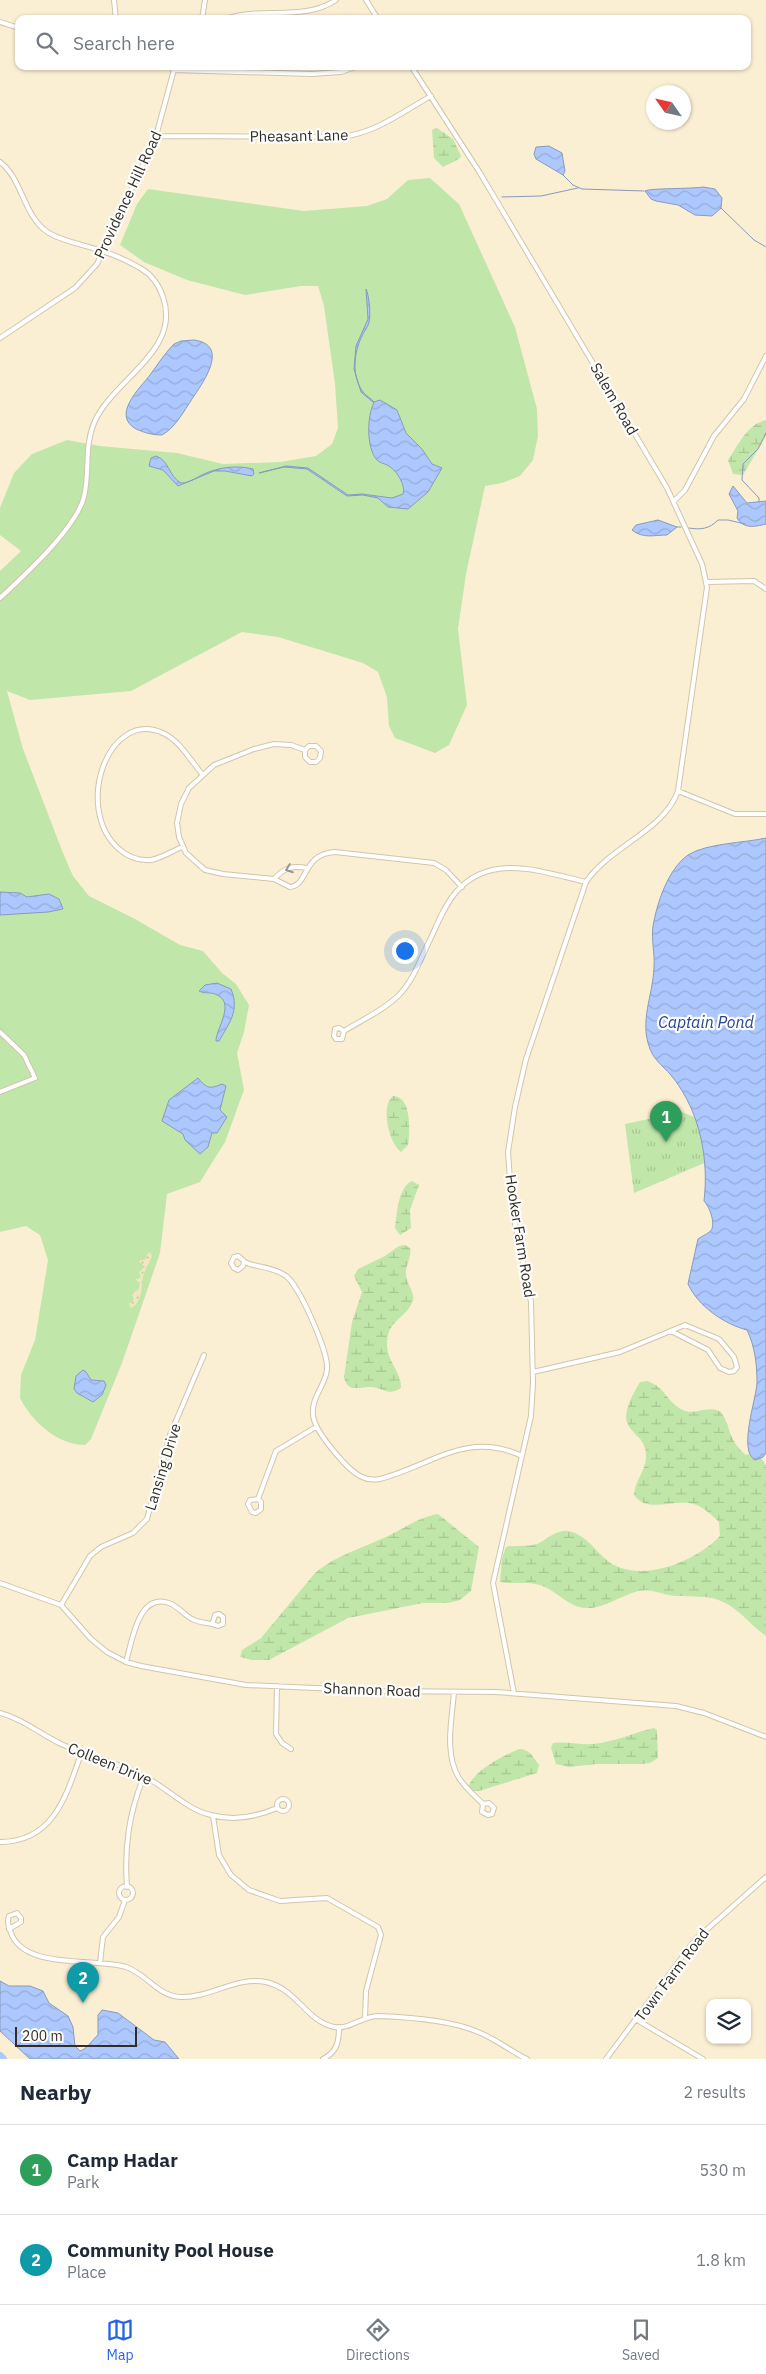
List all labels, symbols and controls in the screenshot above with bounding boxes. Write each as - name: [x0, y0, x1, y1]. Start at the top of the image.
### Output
- search box: [15, 15, 751, 70]
- icon: search: [33, 29, 61, 57]
- text: Search here: [73, 31, 175, 55]
- north arrow: [646, 85, 691, 130]
- street label: Pheasant Lane: [249, 125, 349, 146]
- street label: Providence Hill Road: [90, 128, 166, 262]
- street label: Salem Road: [586, 359, 643, 438]
- one-way arrow: [285, 863, 294, 873]
- your location: [392, 938, 418, 964]
- water label: Captain Pond: [658, 1012, 754, 1032]
- pin: 1: [650, 1101, 682, 1142]
- street label: Hooker Farm Road: [501, 1173, 540, 1299]
- street label: Lansing Drive: [140, 1421, 185, 1513]
- street label: Shannon Road: [323, 1678, 421, 1701]
- street label: Colleen Drive: [65, 1738, 155, 1789]
- street label: Town Farm Road: [630, 1924, 713, 2025]
- pin: 2: [67, 1962, 99, 2003]
- map controls: [706, 1999, 751, 2044]
- button: layers: [706, 1999, 751, 2044]
- scale bar: [15, 2024, 138, 2047]
- text: 200 m: [22, 2027, 63, 2045]
- text: Nearby: [20, 2078, 91, 2106]
- text: 2 results: [683, 2082, 746, 2102]
- text: Camp Hadar: [67, 2148, 178, 2172]
- text: 1: [31, 2160, 41, 2180]
- text: 530 m: [699, 2160, 746, 2180]
- text: Park: [67, 2172, 99, 2192]
- text: Community Pool House: [67, 2238, 274, 2262]
- text: 2: [31, 2250, 41, 2270]
- text: 1.8 km: [696, 2250, 746, 2270]
- text: Place: [67, 2262, 106, 2282]
- tab: Map: [106, 2316, 134, 2364]
- tab: Directions: [346, 2316, 410, 2364]
- tab: Saved: [622, 2316, 660, 2364]

